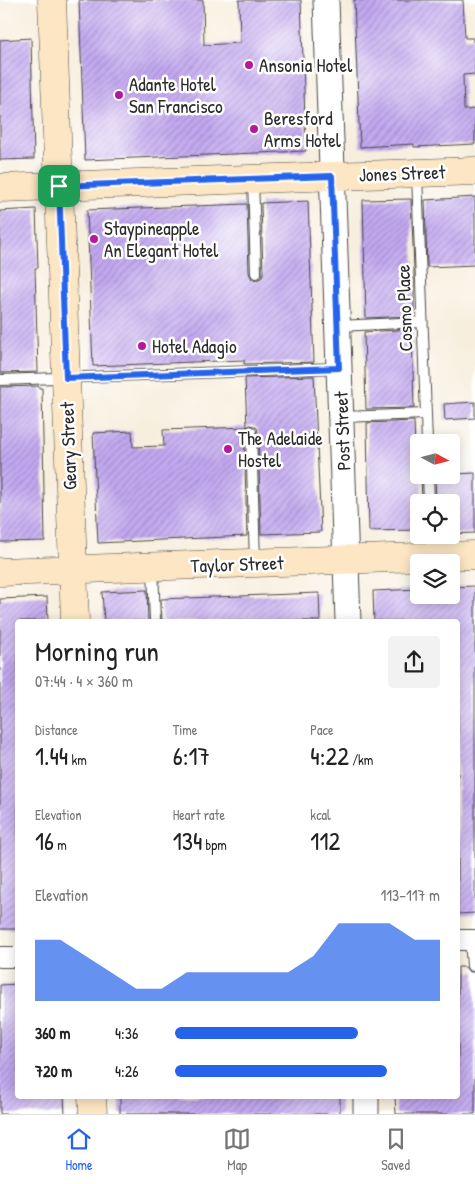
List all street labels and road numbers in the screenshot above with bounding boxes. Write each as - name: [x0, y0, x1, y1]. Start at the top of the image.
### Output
- street label: Jones Street: [358, 158, 446, 188]
- street label: Cosmo Place: [389, 264, 419, 352]
- street label: Post Street: [328, 390, 356, 471]
- street label: Geary Street: [53, 401, 83, 490]
- street label: Taylor Street: [190, 549, 284, 579]

